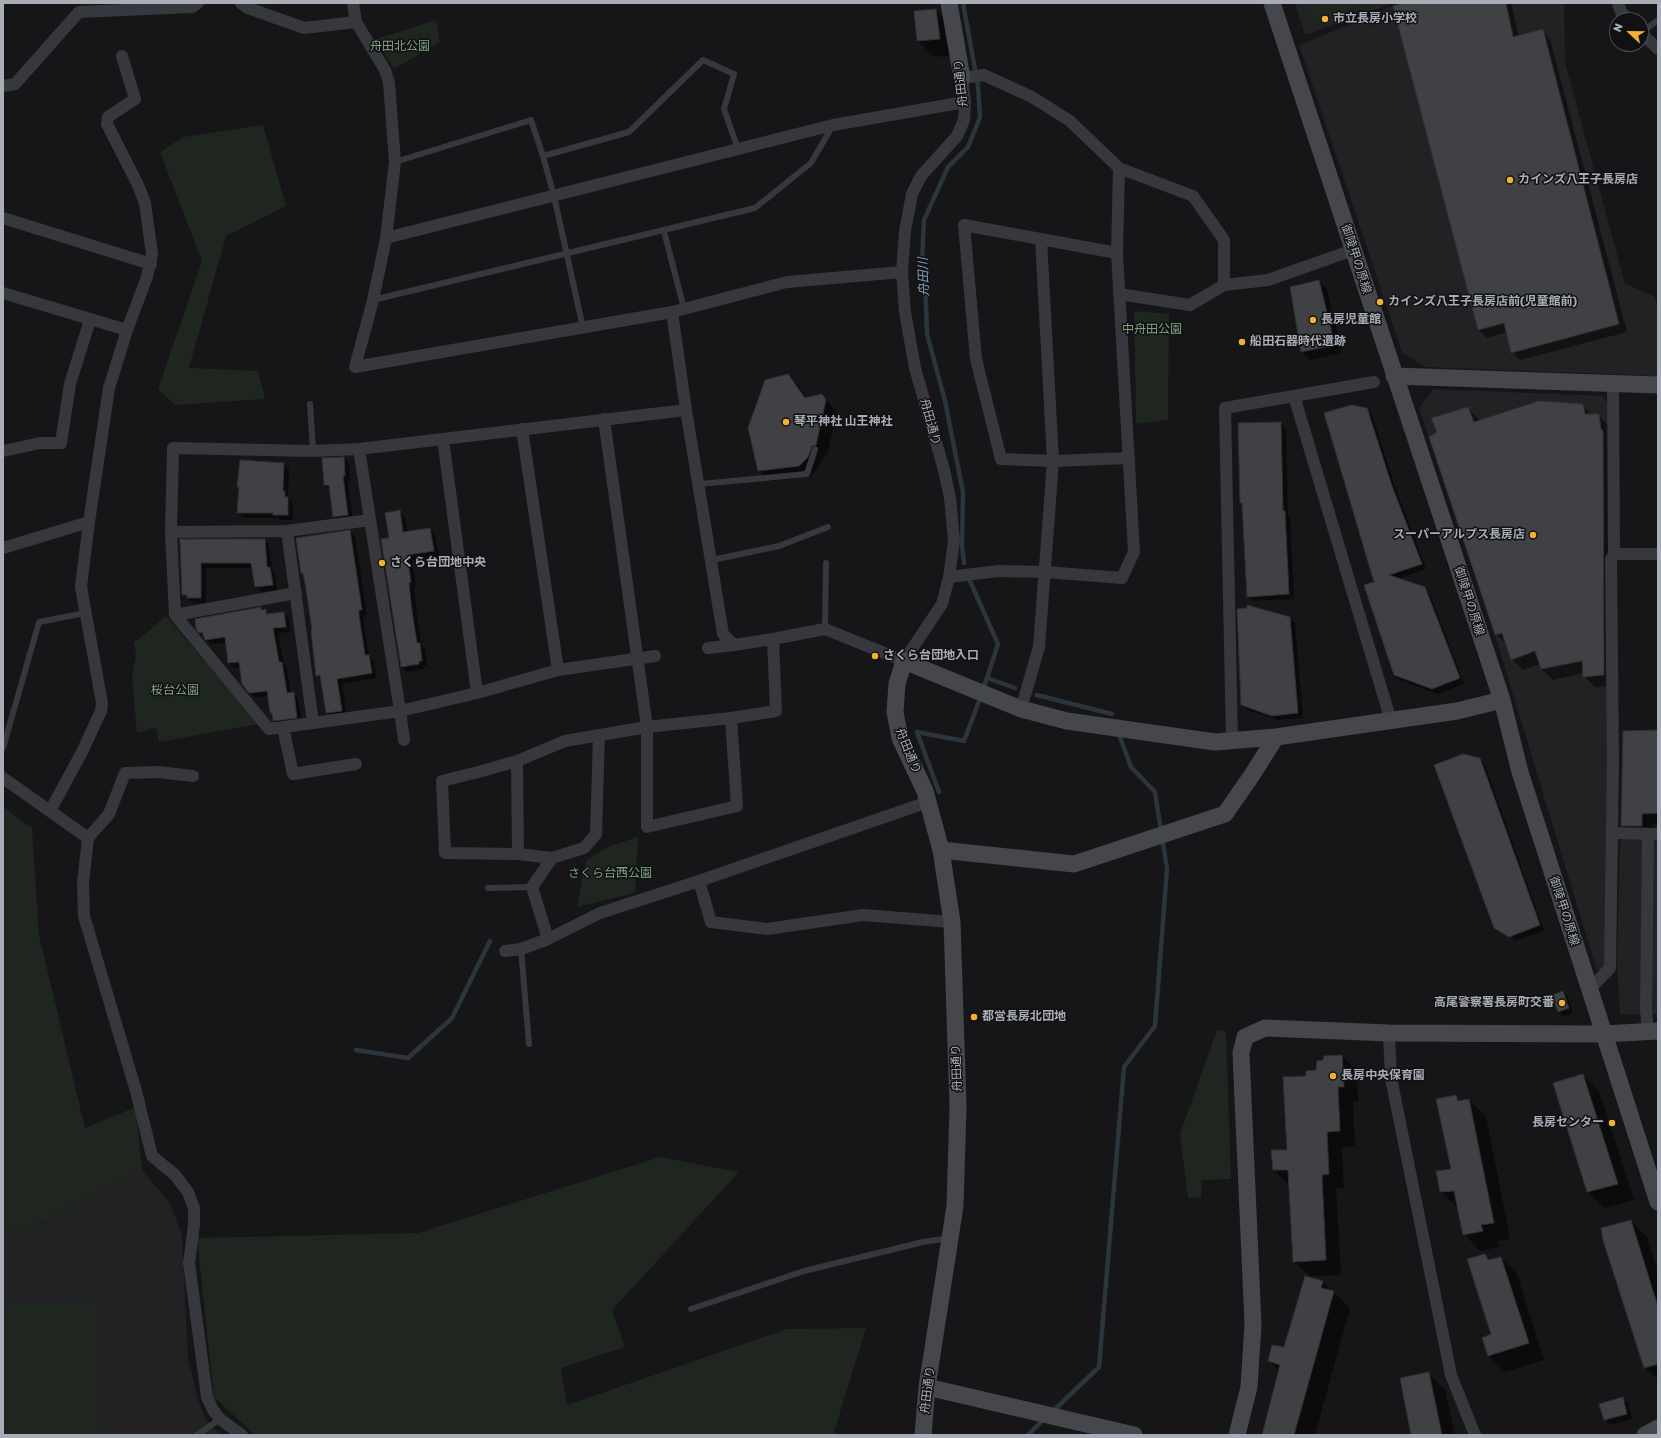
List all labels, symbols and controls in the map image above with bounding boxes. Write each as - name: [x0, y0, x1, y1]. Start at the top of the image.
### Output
- place label: 市立長房小学校: [1333, 12, 1417, 26]
- north arrow: [1609, 12, 1649, 52]
- marker: 市立長房小学校: [1320, 14, 1330, 24]
- text: N: [1611, 22, 1626, 34]
- park label: 舟田北公園: [370, 40, 430, 54]
- street label: 舟田通り: [951, 58, 971, 108]
- place label: カインズ八王子長房店: [1518, 173, 1638, 187]
- marker: カインズ八王子長房店: [1505, 175, 1515, 185]
- street label: 御陵甲の原線: [1338, 223, 1374, 295]
- water label: 舟田川: [916, 257, 932, 297]
- place label: カインズ八王子長房店前(児童館前): [1388, 295, 1577, 309]
- marker: カインズ八王子長房店前(児童館前): [1375, 297, 1385, 307]
- place label: 長房児童館: [1321, 313, 1381, 327]
- marker: 長房児童館: [1308, 315, 1318, 325]
- park label: 中舟田公園: [1122, 323, 1182, 337]
- place label: 船田石器時代遺跡: [1250, 335, 1346, 349]
- marker: 船田石器時代遺跡: [1237, 337, 1247, 347]
- street label: 舟田通り: [917, 397, 943, 447]
- place label: 琴平神社 山王神社: [794, 415, 893, 429]
- marker: 琴平神社 山王神社: [781, 417, 791, 427]
- place label: スーパーアルプス長房店: [1393, 528, 1525, 542]
- marker: スーパーアルプス長房店: [1528, 530, 1538, 540]
- place label: さくら台団地中央: [390, 556, 486, 570]
- marker: さくら台団地中央: [377, 558, 387, 568]
- street label: 御陵甲の原線: [1451, 565, 1487, 637]
- place label: さくら台団地入口: [883, 649, 979, 663]
- marker: さくら台団地入口: [870, 651, 880, 661]
- park label: 桜台公園: [151, 684, 199, 698]
- street label: 舟田通り: [892, 726, 924, 776]
- park label: さくら台西公園: [568, 867, 652, 881]
- street label: 御陵甲の原線: [1546, 875, 1582, 947]
- place label: 高尾警察署長房町交番: [1434, 996, 1554, 1010]
- marker: 高尾警察署長房町交番: [1557, 998, 1567, 1008]
- place label: 都営長房北団地: [982, 1010, 1066, 1024]
- marker: 都営長房北団地: [969, 1012, 979, 1022]
- street label: 舟田通り: [949, 1044, 965, 1092]
- place label: 長房中央保育園: [1341, 1069, 1425, 1083]
- marker: 長房中央保育園: [1328, 1071, 1338, 1081]
- place label: 長房センター: [1532, 1116, 1604, 1130]
- marker: 長房センター: [1607, 1118, 1617, 1128]
- street label: 舟田通り: [918, 1365, 938, 1415]

